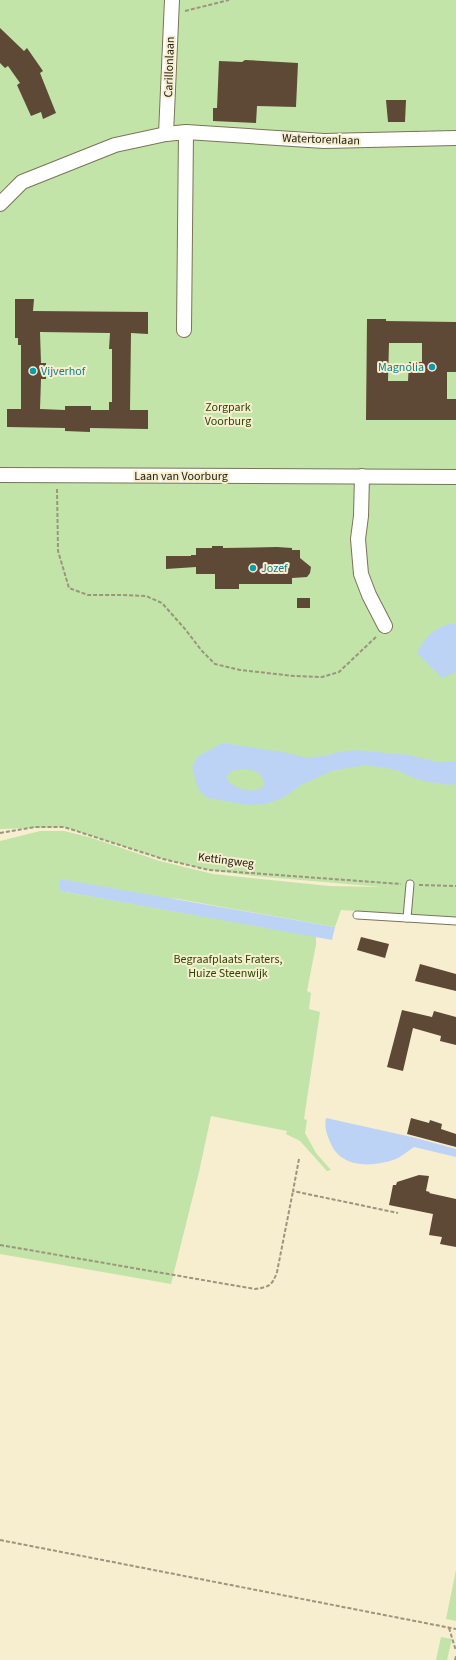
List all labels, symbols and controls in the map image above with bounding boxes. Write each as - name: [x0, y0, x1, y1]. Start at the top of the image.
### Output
- street label: Carillonlaan: [160, 36, 179, 98]
- street label: Watertorenlaan: [282, 130, 360, 149]
- place label: Magnolia: [378, 359, 424, 376]
- marker: Magnolia: [427, 362, 437, 372]
- place label: Vijverhof: [41, 363, 86, 380]
- marker: Vijverhof: [28, 366, 38, 376]
- park label: Zorgpark Voorburg: [205, 399, 251, 430]
- street label: Laan van Voorburg: [134, 468, 228, 485]
- place label: Jozef: [261, 560, 288, 577]
- marker: Jozef: [248, 563, 258, 573]
- street label: Kettingweg: [197, 849, 255, 872]
- park label: Begraafplaats Fraters, Huize Steenwijk: [174, 951, 282, 982]

